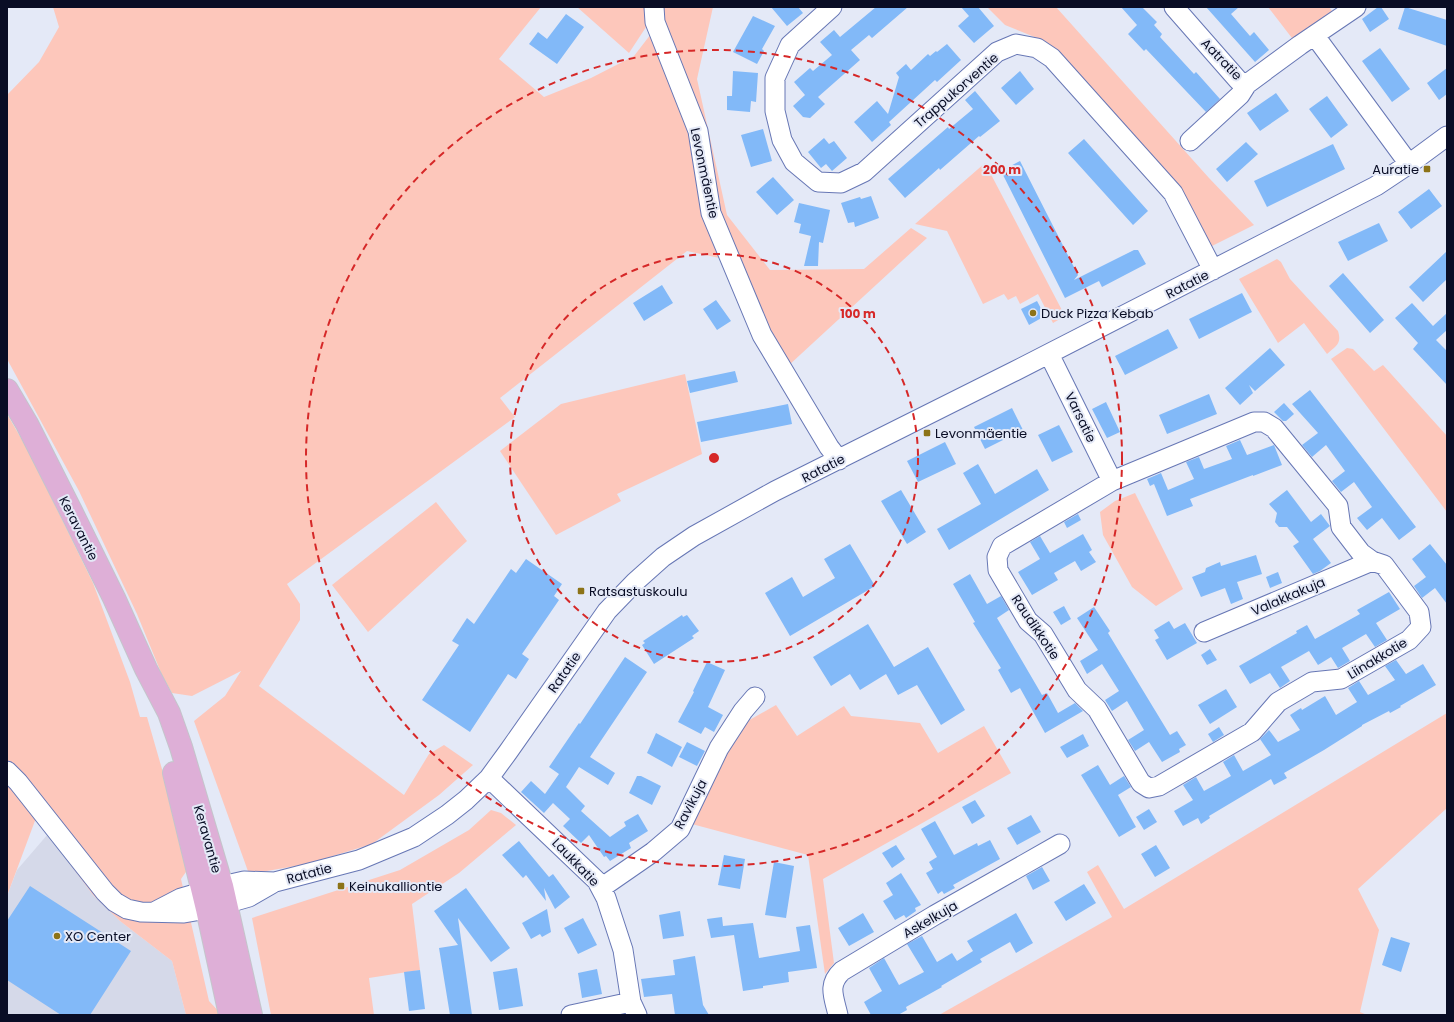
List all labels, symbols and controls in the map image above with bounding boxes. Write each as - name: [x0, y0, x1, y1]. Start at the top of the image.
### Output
- street label: Aatratie: [1197, 34, 1247, 85]
- street label: Trappukorventie: [910, 48, 1003, 132]
- street label: Levonmäentie: [686, 126, 723, 220]
- place label: Auratie: [1372, 160, 1419, 179]
- text: 200 m: [983, 161, 1021, 178]
- marker: Auratie: [1422, 164, 1432, 174]
- street label: Ratatie: [1162, 265, 1212, 303]
- place label: Duck Pizza Kebab: [1041, 304, 1154, 323]
- text: 100 m: [840, 305, 876, 322]
- marker: Duck Pizza Kebab: [1028, 308, 1038, 318]
- street label: Varsatie: [1060, 389, 1101, 446]
- place label: Levonmäentie: [935, 424, 1027, 443]
- marker: Levonmäentie: [922, 428, 932, 438]
- street label: Ratatie: [798, 449, 848, 487]
- centre of rings: [707, 451, 721, 465]
- street label: Keravantie: [54, 493, 103, 564]
- street label: Valakkakuja: [1248, 572, 1328, 621]
- place label: Ratsastuskoulu: [589, 582, 687, 601]
- marker: Ratsastuskoulu: [576, 586, 586, 596]
- street label: Raudikkotie: [1007, 591, 1064, 664]
- street label: Liinakkotie: [1344, 633, 1411, 684]
- street label: Ratatie: [543, 648, 585, 697]
- street label: Ravikuja: [669, 776, 712, 833]
- street label: Keravantie: [189, 803, 226, 875]
- street label: Laukkatie: [548, 834, 604, 891]
- street label: Ratatie: [284, 858, 334, 889]
- place label: Keinukalliontie: [349, 877, 442, 896]
- marker: Keinukalliontie: [336, 881, 346, 891]
- street label: Askelkuja: [899, 896, 961, 943]
- place label: XO Center: [65, 927, 131, 946]
- marker: XO Center: [52, 931, 62, 941]

